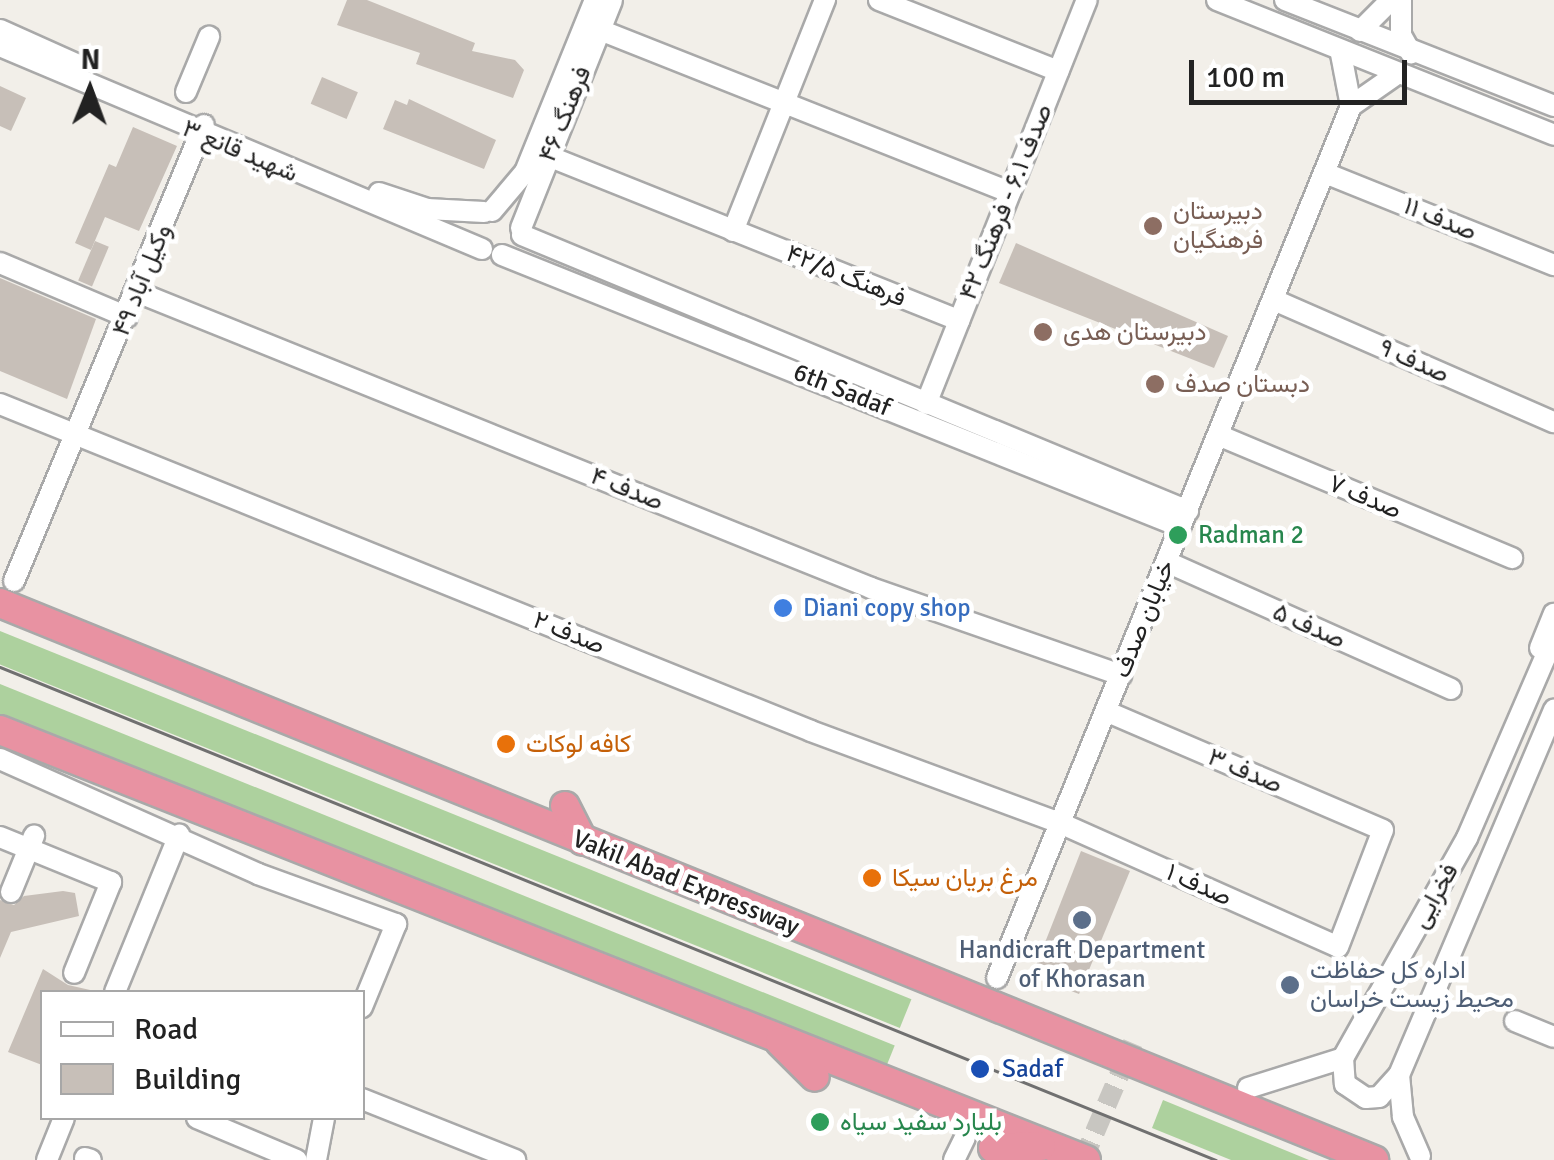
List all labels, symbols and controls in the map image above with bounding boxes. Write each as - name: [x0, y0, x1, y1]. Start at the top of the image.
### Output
- north arrow: [40, 40, 140, 140]
- scale bar: [1194, 40, 1412, 102]
- text: N: [80, 43, 101, 77]
- text: 100 m: [1206, 59, 1285, 96]
- street label: فرهنگ ۴۶: [532, 62, 598, 166]
- street label: صدف ۶.۱ - فرهنگ ۴۲: [953, 100, 1059, 304]
- street label: شهید قانع ۳: [178, 113, 302, 189]
- street label: صدف ۱۱: [1399, 191, 1481, 247]
- place label: دبیرستان فرهنگیان: [1173, 197, 1263, 256]
- marker: دبیرستان فرهنگیان: [1142, 215, 1164, 237]
- street label: وکیل آباد ۴۹: [106, 220, 178, 340]
- street label: فرهنگ ۴۲/۵: [782, 238, 910, 314]
- place label: دبیرستان هدی: [1063, 317, 1207, 347]
- marker: دبیرستان هدی: [1032, 321, 1054, 343]
- street label: صدف ۹: [1374, 332, 1454, 390]
- street label: 6th Sadaf: [789, 357, 895, 423]
- place label: دبستان صدف: [1175, 369, 1310, 399]
- marker: دبستان صدف: [1144, 373, 1166, 395]
- street label: صدف ۴: [586, 461, 668, 517]
- street label: صدف ۷: [1324, 468, 1406, 526]
- place label: Radman 2: [1198, 520, 1304, 550]
- marker: Radman 2: [1167, 524, 1189, 546]
- street label: خیابان صدف: [1107, 556, 1181, 682]
- place label: Diani copy shop: [803, 593, 970, 623]
- marker: Diani copy shop: [772, 597, 794, 619]
- street label: صدف ۵: [1268, 597, 1350, 655]
- street label: صدف ۲: [529, 605, 609, 661]
- place label: کافه لوکات: [526, 729, 631, 759]
- marker: کافه لوکات: [495, 733, 517, 755]
- street label: صدف ۳: [1203, 742, 1287, 800]
- street label: Vakil Abad Expressway: [568, 824, 804, 942]
- street label: صدف ۱: [1162, 857, 1236, 913]
- street label: فخرایی: [1405, 858, 1465, 934]
- place label: مرغ بریان سیکا: [892, 863, 1038, 893]
- marker: مرغ بریان سیکا: [861, 867, 883, 889]
- marker: Handicraft Department of Khorasan: [1071, 909, 1093, 931]
- place label: Handicraft Department of Khorasan: [959, 936, 1205, 995]
- place label: اداره کل حفاظت محیط زیست خراسان: [1310, 956, 1514, 1015]
- marker: اداره کل حفاظت محیط زیست خراسان: [1279, 974, 1301, 996]
- legend: [40, 990, 365, 1120]
- text: Road: [134, 1011, 198, 1048]
- place label: Sadaf: [1002, 1054, 1063, 1084]
- marker: Sadaf: [967, 1056, 993, 1082]
- text: Building: [134, 1061, 241, 1098]
- place label: بلیارد سفید سیاه: [840, 1107, 1002, 1137]
- marker: بلیارد سفید سیاه: [809, 1111, 831, 1133]

